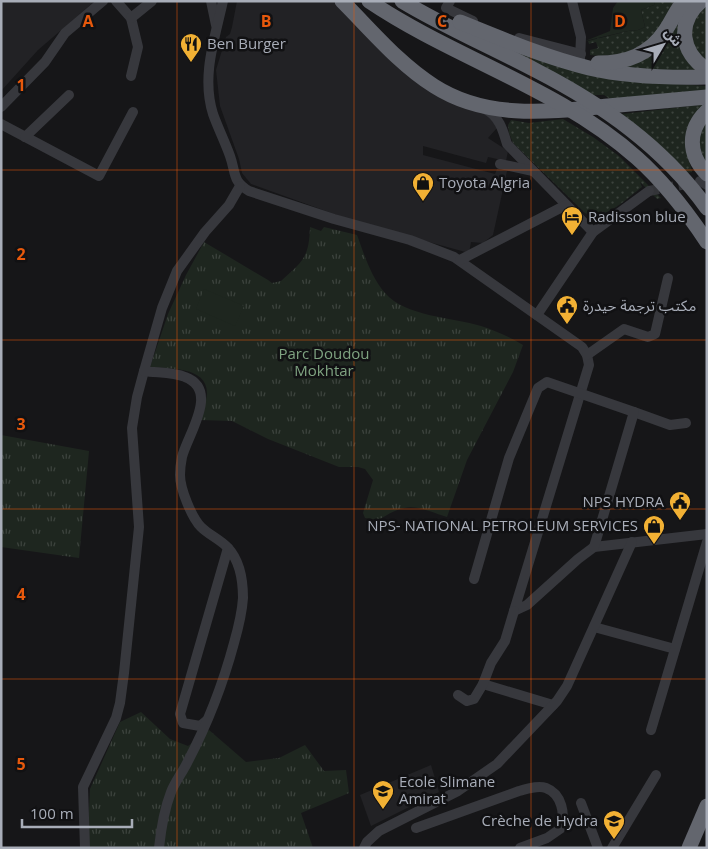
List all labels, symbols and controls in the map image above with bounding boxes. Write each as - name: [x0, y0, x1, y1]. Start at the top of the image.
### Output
- text: A: [82, 10, 94, 32]
- text: B: [261, 10, 271, 32]
- text: C: [437, 10, 447, 32]
- text: D: [614, 10, 626, 32]
- north arrow: [638, 20, 688, 70]
- text: ش: [660, 23, 687, 50]
- restaurant icon: Ben Burger: [179, 32, 203, 63]
- place label: Ben Burger: [207, 33, 286, 53]
- text: 1: [16, 74, 26, 96]
- shop icon: Toyota Algria: [411, 171, 435, 202]
- place label: Toyota Algria: [439, 172, 530, 192]
- hotel icon: Radisson blue: [560, 205, 584, 236]
- place label: Radisson blue: [588, 206, 686, 226]
- text: 2: [16, 243, 26, 265]
- public building icon: مكتب ترجمة حيدرة: [555, 294, 579, 325]
- place label: مكتب ترجمة حيدرة: [583, 295, 696, 315]
- park label: Parc Doudou Mokhtar: [278, 343, 370, 380]
- text: 3: [16, 413, 26, 435]
- public building icon: NPS HYDRA: [668, 490, 692, 521]
- place label: NPS HYDRA: [582, 491, 665, 511]
- shop icon: NPS- NATIONAL PETROLEUM SERVICES: [642, 514, 666, 545]
- place label: NPS- NATIONAL PETROLEUM SERVICES: [367, 515, 638, 535]
- text: 4: [16, 583, 26, 605]
- text: 5: [16, 753, 26, 775]
- place label: Ecole Slimane Amirat: [399, 771, 495, 808]
- school or university icon: Ecole Slimane Amirat: [371, 779, 395, 810]
- scale bar: [22, 796, 132, 828]
- text: 100 m: [30, 803, 74, 823]
- school or university icon: Crèche de Hydra: [602, 809, 626, 840]
- place label: Crèche de Hydra: [482, 810, 598, 830]

